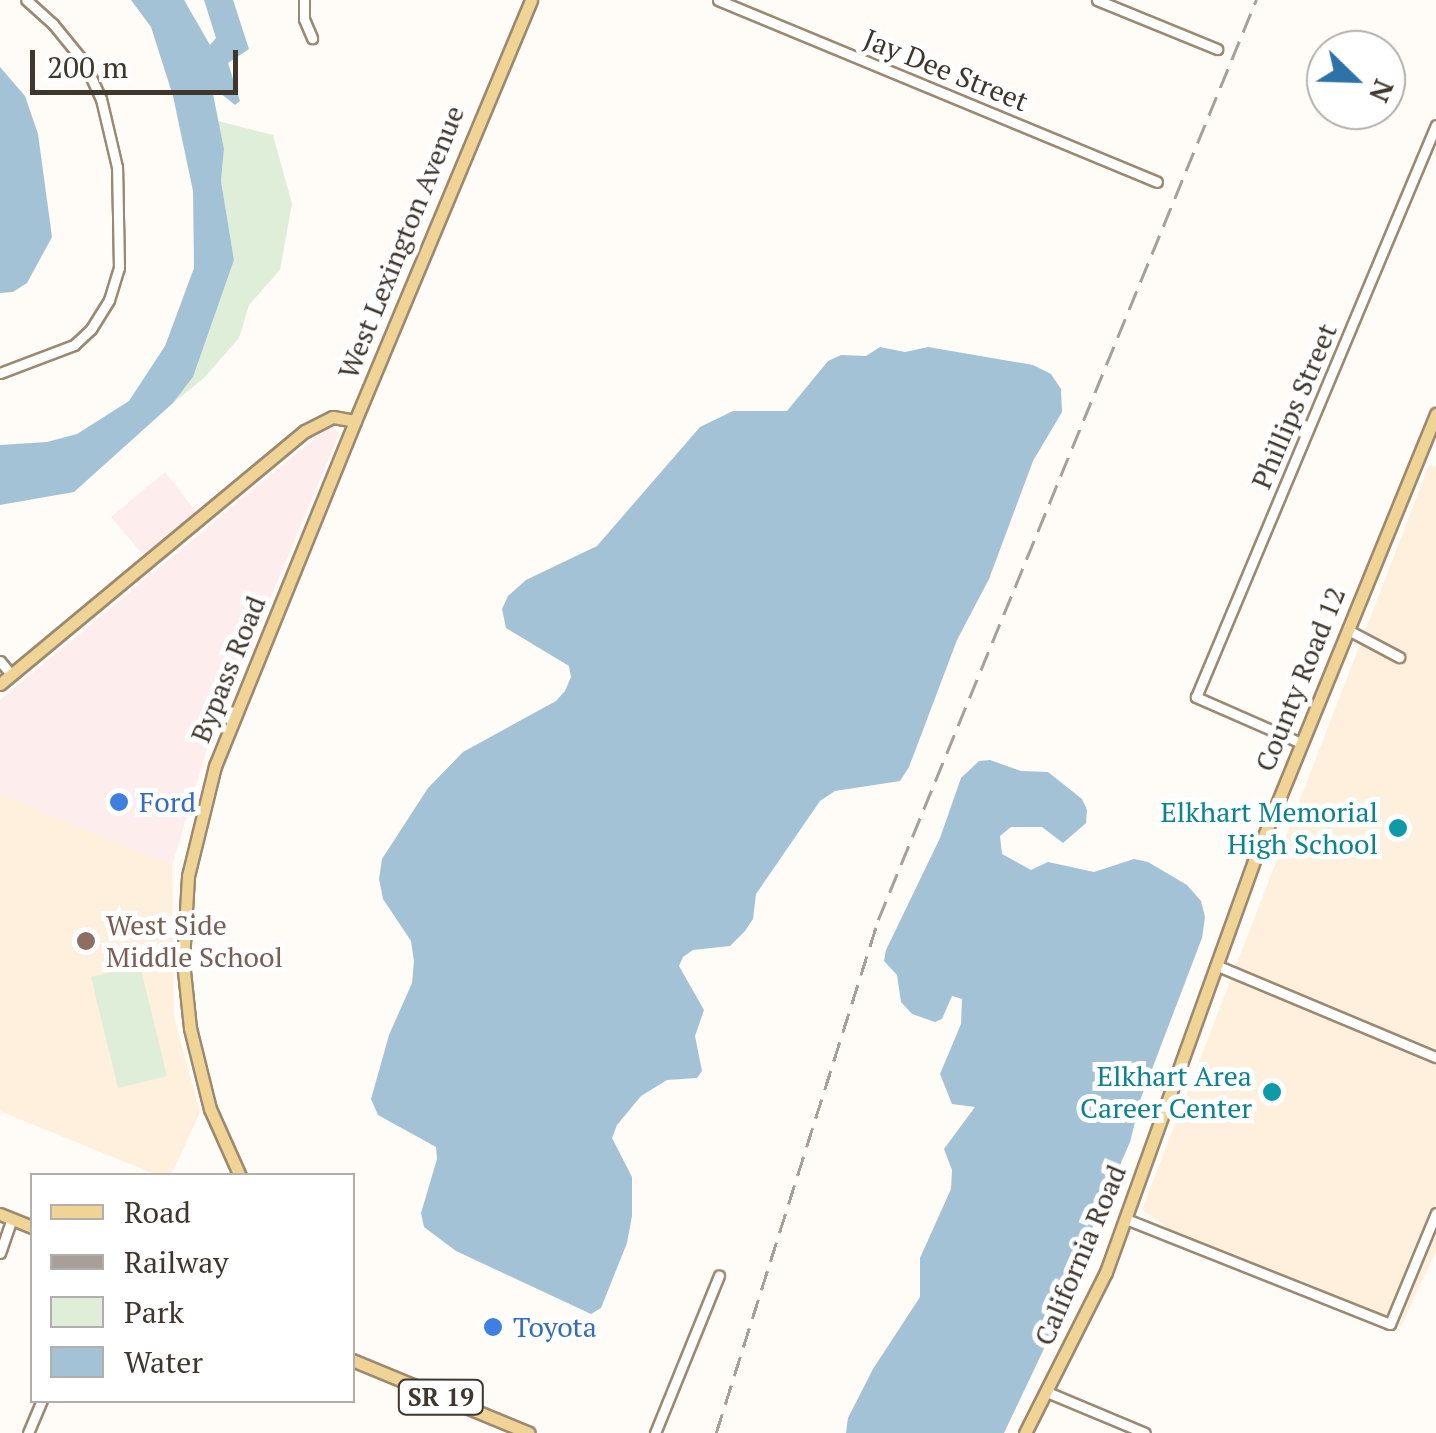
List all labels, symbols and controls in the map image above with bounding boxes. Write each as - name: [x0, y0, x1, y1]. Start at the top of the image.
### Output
- street label: Jay Dee Street: [859, 22, 1033, 118]
- scale bar: [35, 30, 242, 92]
- north arrow: [1306, 30, 1406, 130]
- text: 200 m: [47, 47, 128, 87]
- text: N: [1361, 74, 1403, 108]
- street label: West Lexington Avenue: [331, 100, 471, 384]
- street label: Phillips Street: [1244, 318, 1344, 494]
- street label: County Road 12: [1248, 582, 1352, 776]
- street label: Bypass Road: [183, 591, 273, 747]
- place label: Ford: [139, 785, 196, 819]
- marker: Ford: [108, 791, 130, 813]
- place label: Elkhart Memorial High School: [1161, 795, 1378, 861]
- marker: Elkhart Memorial High School: [1387, 817, 1409, 839]
- place label: West Side Middle School: [106, 908, 283, 974]
- marker: West Side Middle School: [75, 930, 97, 952]
- place label: Elkhart Area Career Center: [1080, 1059, 1252, 1125]
- marker: Elkhart Area Career Center: [1261, 1081, 1283, 1103]
- street label: California Road: [1027, 1160, 1133, 1350]
- legend: [30, 1173, 355, 1403]
- text: Road: [124, 1192, 191, 1232]
- text: Railway: [124, 1242, 228, 1282]
- text: Park: [124, 1292, 184, 1332]
- place label: Toyota: [513, 1310, 597, 1344]
- marker: Toyota: [482, 1316, 504, 1338]
- text: Water: [124, 1342, 203, 1382]
- road number: SR 19: [396, 1377, 486, 1417]

